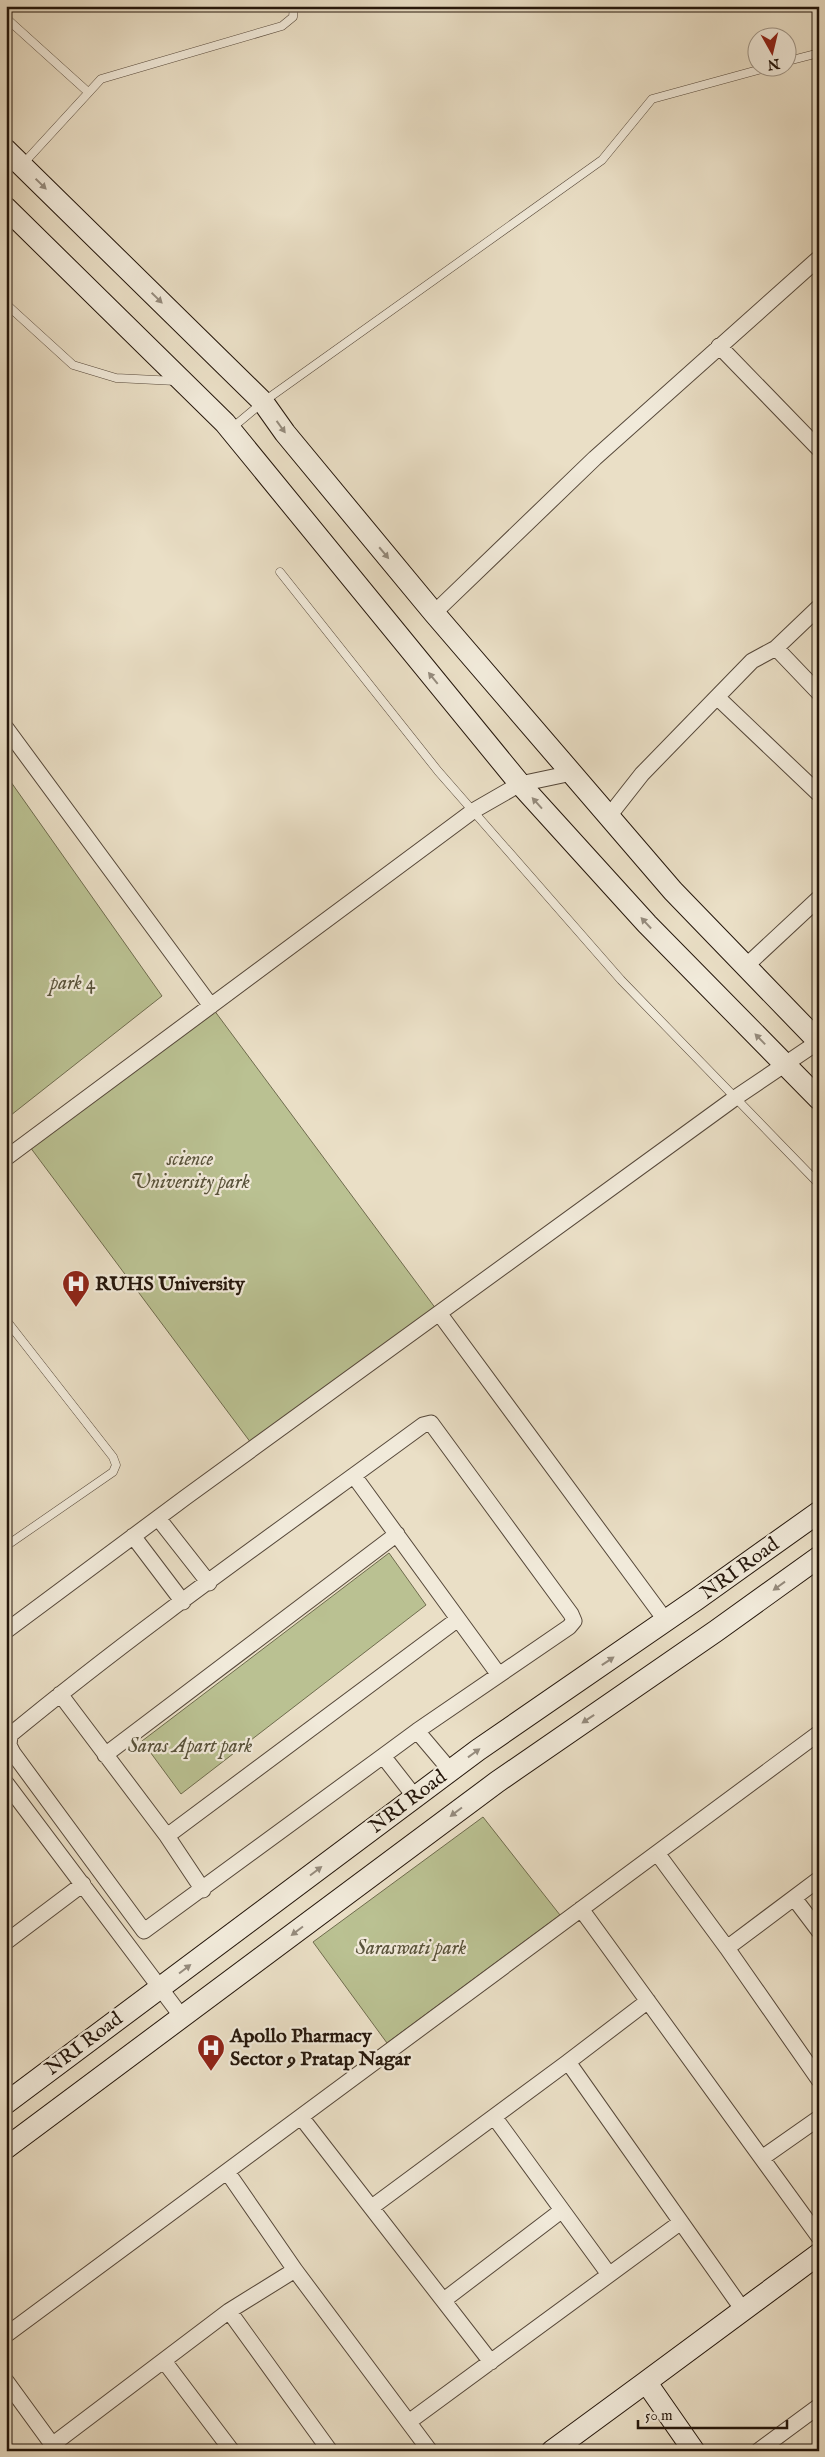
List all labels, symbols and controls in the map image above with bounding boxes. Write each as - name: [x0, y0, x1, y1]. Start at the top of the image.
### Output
- north arrow: [748, 28, 798, 78]
- text: N: [766, 54, 782, 74]
- one-way arrow: [35, 178, 47, 190]
- one-way arrow: [151, 292, 163, 304]
- one-way arrow: [276, 421, 286, 434]
- one-way arrow: [379, 546, 390, 559]
- one-way arrow: [428, 671, 439, 684]
- one-way arrow: [531, 797, 543, 809]
- one-way arrow: [640, 917, 652, 929]
- park label: park 4: [46, 971, 96, 996]
- one-way arrow: [755, 1033, 767, 1045]
- park label: science University park: [130, 1147, 250, 1195]
- hospital icon: RUHS University: [61, 1269, 91, 1308]
- place label: RUHS University: [95, 1272, 246, 1297]
- street label: NRI Road: [696, 1532, 784, 1606]
- one-way arrow: [772, 1581, 786, 1591]
- one-way arrow: [601, 1656, 614, 1666]
- one-way arrow: [582, 1714, 595, 1724]
- park label: Saras Apart park: [128, 1734, 252, 1759]
- one-way arrow: [467, 1748, 481, 1758]
- street label: NRI Road: [364, 1765, 452, 1839]
- one-way arrow: [450, 1807, 463, 1818]
- one-way arrow: [309, 1866, 322, 1876]
- one-way arrow: [291, 1925, 304, 1936]
- park label: Saraswati park: [356, 1936, 466, 1961]
- one-way arrow: [178, 1963, 191, 1974]
- street label: NRI Road: [40, 2007, 128, 2081]
- place label: Apollo Pharmacy Sector 9 Pratap Nagar: [229, 2024, 411, 2072]
- hospital icon: Apollo Pharmacy Sector 9 Pratap Nagar: [196, 2033, 226, 2072]
- scale bar: [638, 2397, 786, 2429]
- text: 50 m: [645, 2406, 673, 2425]

